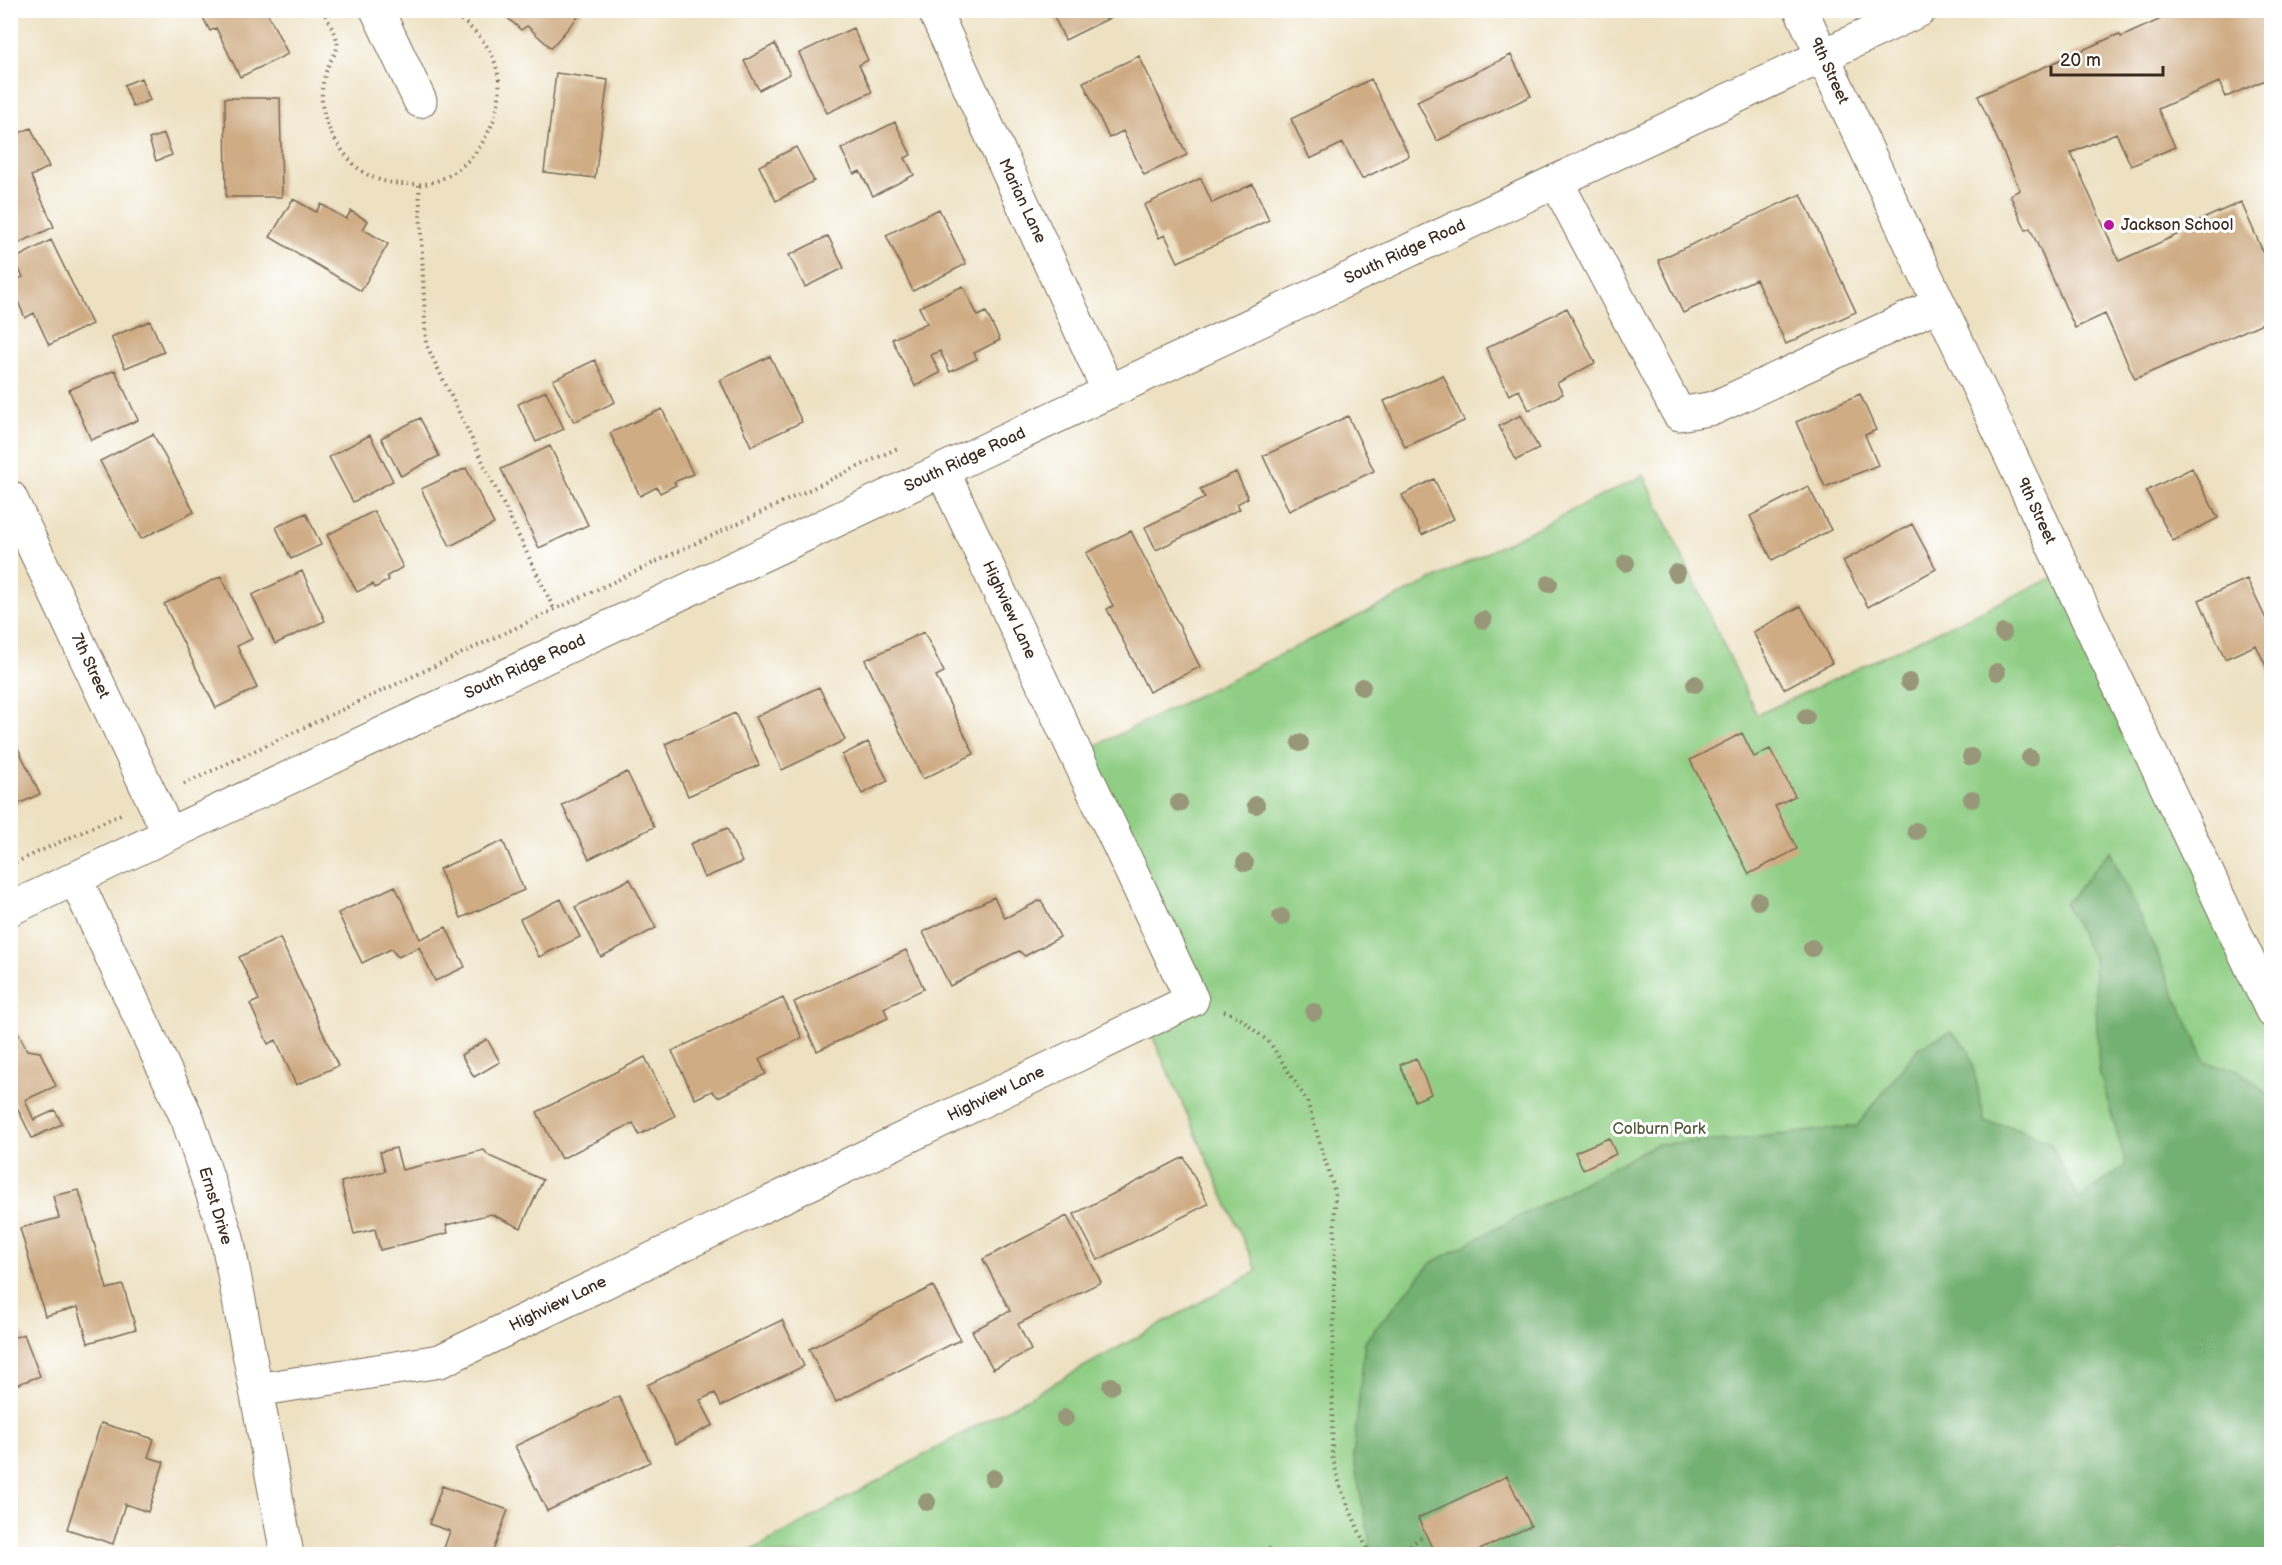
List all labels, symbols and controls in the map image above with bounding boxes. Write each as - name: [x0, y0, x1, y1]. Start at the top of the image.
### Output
- street label: 9th Street: [1805, 35, 1853, 107]
- scale bar: [2051, 39, 2164, 77]
- text: 20 m: [2060, 50, 2101, 71]
- street label: Marian Lane: [994, 156, 1050, 247]
- street label: South Ridge Road: [1341, 216, 1469, 288]
- place label: Jackson School: [2121, 216, 2233, 235]
- marker: Jackson School: [2102, 218, 2116, 232]
- street label: South Ridge Road: [901, 424, 1029, 496]
- street label: 9th Street: [2012, 475, 2060, 547]
- street label: Highview Lane: [978, 558, 1040, 662]
- street label: 7th Street: [67, 630, 113, 702]
- street label: South Ridge Road: [461, 631, 589, 703]
- street label: Highview Lane: [944, 1062, 1048, 1126]
- park label: Colburn Park: [1612, 1120, 1706, 1139]
- street label: Ernst Drive: [194, 1165, 236, 1248]
- street label: Highview Lane: [506, 1272, 610, 1336]

